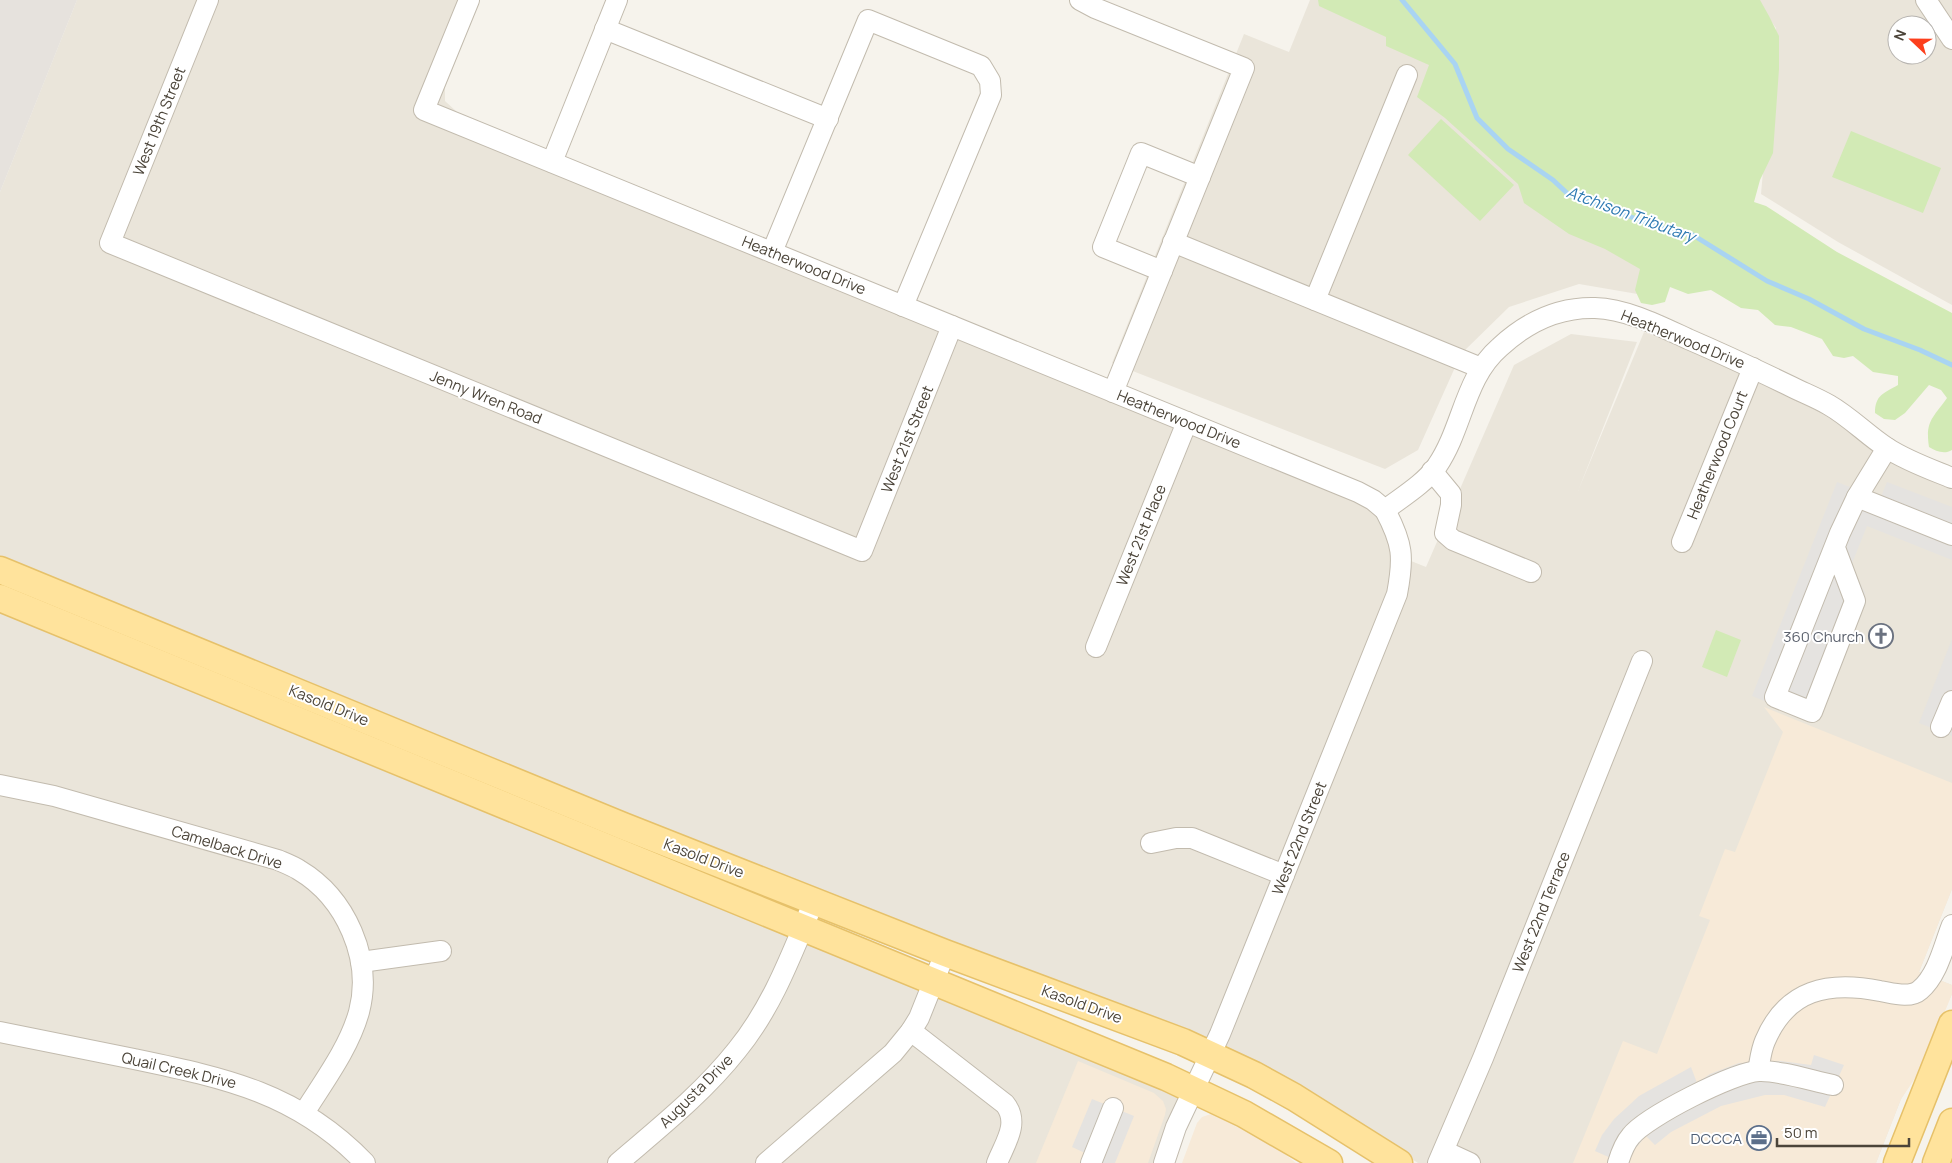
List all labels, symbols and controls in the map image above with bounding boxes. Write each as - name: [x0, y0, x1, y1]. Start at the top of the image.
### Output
- north arrow: [1887, 15, 1937, 65]
- text: N: [1889, 27, 1910, 43]
- street label: West 19th Street: [128, 63, 190, 179]
- water label: Atchison Tributary: [1564, 181, 1701, 248]
- street label: Heatherwood Drive: [739, 230, 869, 300]
- street label: Heatherwood Drive: [1618, 304, 1748, 374]
- street label: Jenny Wren Road: [427, 365, 545, 429]
- street label: West 21st Street: [876, 382, 938, 496]
- street label: Heatherwood Drive: [1114, 384, 1244, 454]
- street label: Heatherwood Court: [1682, 388, 1752, 522]
- street label: West 21st Place: [1111, 481, 1171, 589]
- church icon: 360 Church: [1868, 623, 1894, 649]
- place label: 360 Church: [1783, 626, 1864, 647]
- street label: Kasold Drive: [286, 679, 372, 731]
- street label: West 22nd Street: [1267, 778, 1331, 898]
- street label: Camelback Drive: [169, 820, 285, 874]
- street label: Kasold Drive: [661, 833, 747, 883]
- street label: West 22nd Terrace: [1507, 848, 1575, 976]
- street label: Kasold Drive: [1039, 980, 1125, 1028]
- street label: Quail Creek Drive: [120, 1047, 239, 1093]
- street label: Augusta Drive: [654, 1049, 738, 1133]
- scale bar: [1777, 1116, 1910, 1148]
- text: 50 m: [1784, 1122, 1818, 1143]
- office icon: DCCCA: [1746, 1125, 1772, 1151]
- place label: DCCCA: [1691, 1128, 1742, 1149]

